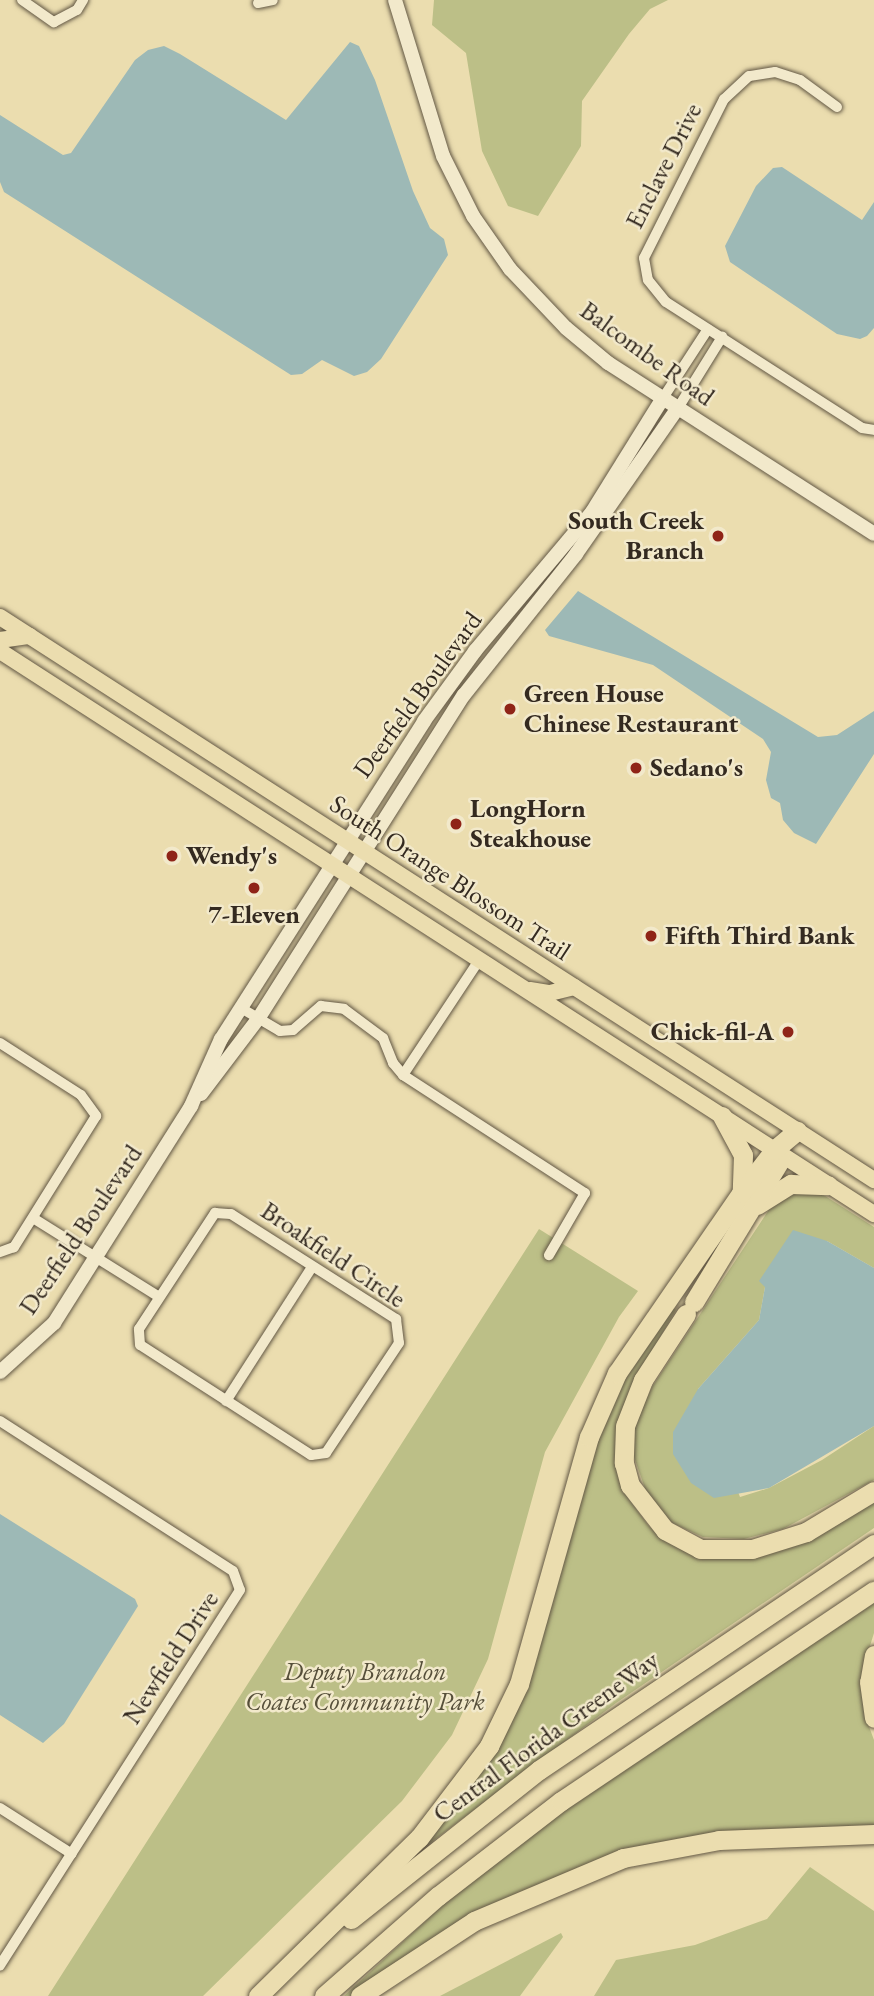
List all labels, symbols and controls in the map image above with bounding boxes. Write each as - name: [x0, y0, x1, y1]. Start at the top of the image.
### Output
- street label: Enclave Drive: [619, 98, 709, 234]
- street label: Balcombe Road: [574, 295, 720, 413]
- place label: South Creek Branch: [568, 505, 704, 566]
- marker: South Creek Branch: [710, 528, 726, 544]
- street label: Deerfield Boulevard: [347, 606, 489, 784]
- place label: Green House Chinese Restaurant: [524, 678, 738, 740]
- marker: Green House Chinese Restaurant: [502, 701, 518, 717]
- place label: Sedano's: [650, 752, 743, 784]
- marker: Sedano's: [628, 760, 644, 776]
- street label: South Orange Blossom Trail: [324, 788, 576, 968]
- place label: LongHorn Steakhouse: [470, 793, 591, 854]
- marker: LongHorn Steakhouse: [448, 816, 464, 832]
- place label: Wendy's: [186, 840, 277, 872]
- marker: Wendy's: [164, 848, 180, 864]
- marker: 7-Eleven: [246, 880, 262, 896]
- place label: 7-Eleven: [208, 899, 300, 931]
- place label: Fifth Third Bank: [665, 920, 855, 952]
- marker: Fifth Third Bank: [643, 928, 659, 944]
- place label: Chick-fil-A: [651, 1016, 774, 1048]
- marker: Chick-fil-A: [780, 1024, 796, 1040]
- street label: Deerfield Boulevard: [13, 1139, 149, 1321]
- street label: Broakfield Circle: [255, 1195, 411, 1315]
- street label: Newfield Drive: [116, 1586, 226, 1730]
- street label: Central Florida GreeneWay: [427, 1645, 665, 1829]
- park label: Deputy Brandon Coates Community Park: [245, 1656, 485, 1718]

